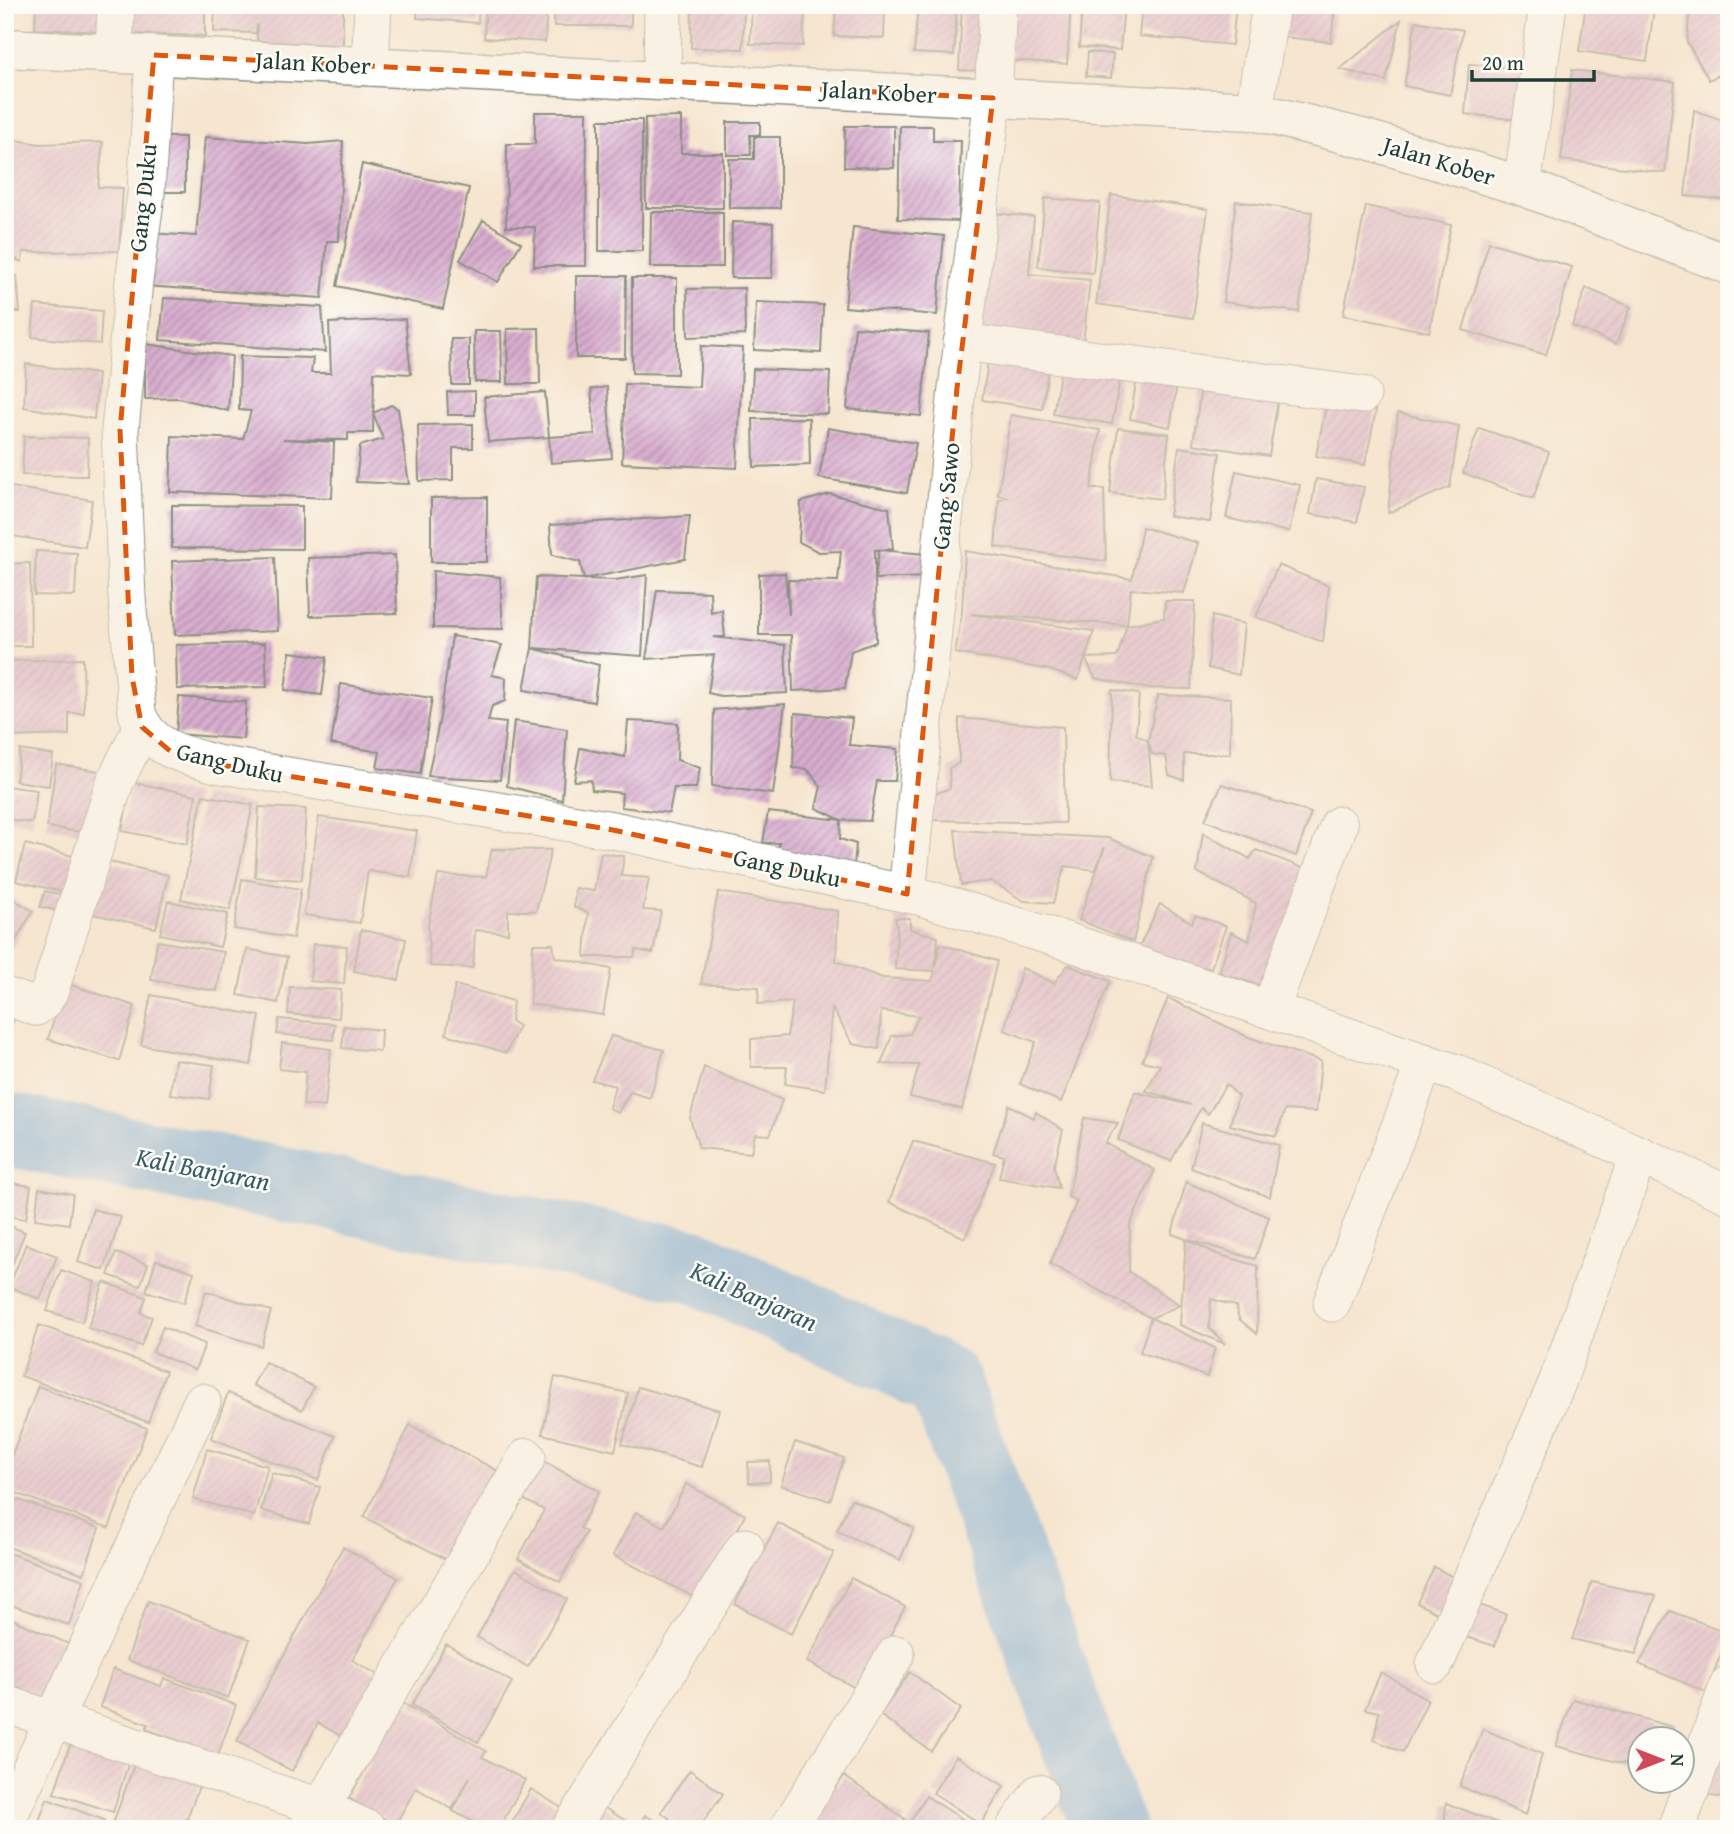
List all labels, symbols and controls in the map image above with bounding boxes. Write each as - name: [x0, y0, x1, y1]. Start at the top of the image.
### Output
- scale bar: [1472, 38, 1594, 82]
- street label: Jalan Kober: [251, 42, 372, 83]
- text: 20 m: [1482, 47, 1524, 78]
- street label: Jalan Kober: [817, 71, 938, 112]
- street label: Jalan Kober: [1376, 126, 1500, 194]
- street label: Gang Duku: [119, 142, 166, 254]
- street label: Gang Sawo: [922, 441, 969, 551]
- street label: Gang Duku: [173, 733, 287, 792]
- street label: Gang Duku: [730, 839, 844, 896]
- water label: Kali Banjaran: [132, 1136, 273, 1201]
- water label: Kali Banjaran: [683, 1250, 824, 1341]
- north arrow: [1626, 1726, 1696, 1796]
- text: N: [1664, 1754, 1692, 1767]

